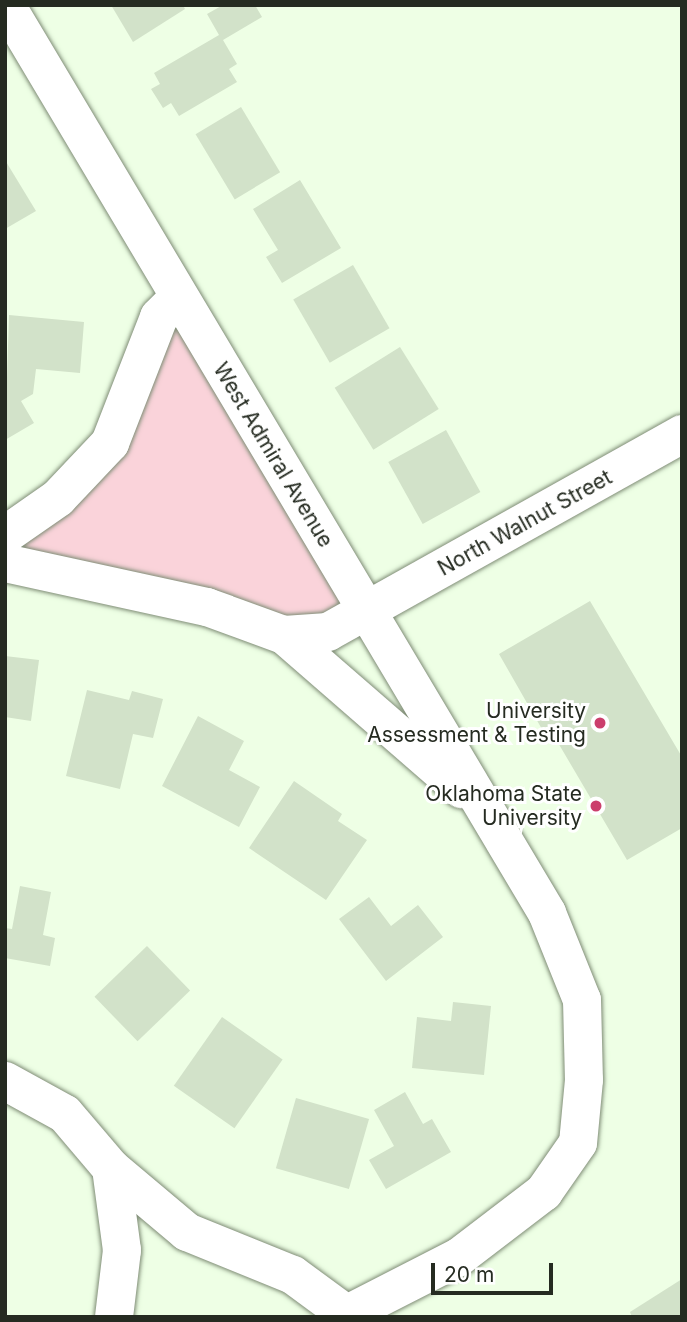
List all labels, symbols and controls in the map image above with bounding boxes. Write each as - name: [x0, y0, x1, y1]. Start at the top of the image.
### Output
- street label: West Admiral Avenue: [208, 358, 338, 552]
- street label: North Walnut Street: [434, 465, 616, 581]
- place label: University Assessment & Testing: [367, 698, 586, 748]
- marker: University Assessment & Testing: [592, 715, 608, 731]
- place label: Oklahoma State University: [425, 781, 582, 831]
- marker: Oklahoma State University: [588, 798, 604, 814]
- scale bar: [435, 1248, 558, 1292]
- text: 20 m: [444, 1262, 494, 1287]

